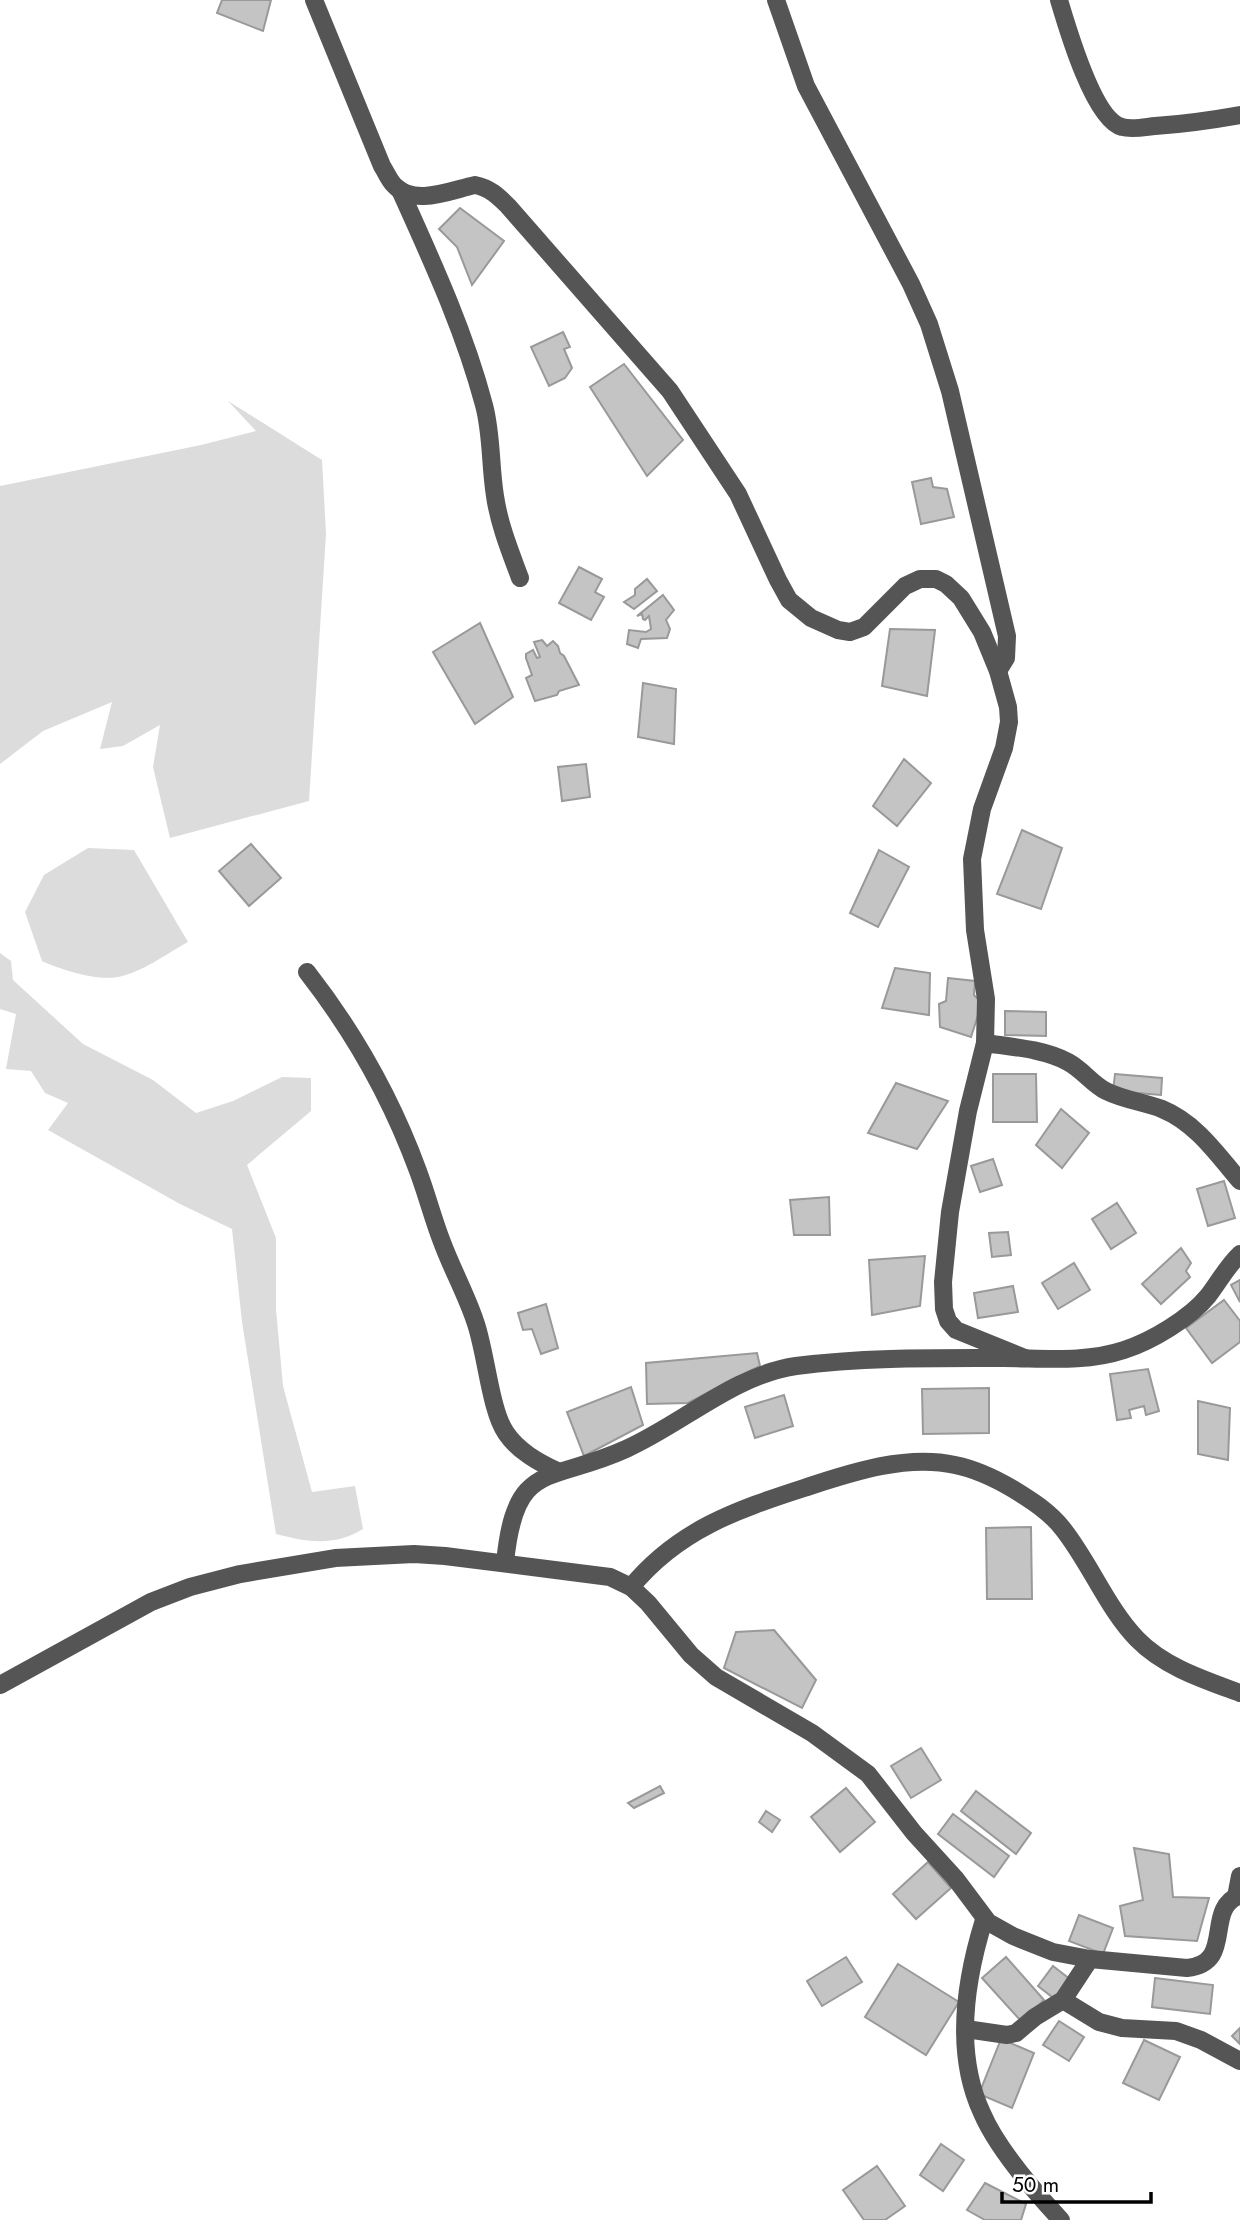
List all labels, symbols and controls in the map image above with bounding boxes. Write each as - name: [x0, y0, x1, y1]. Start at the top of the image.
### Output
- scale bar: [1002, 2160, 1151, 2204]
- text: 50 m: [1012, 2170, 1059, 2200]

